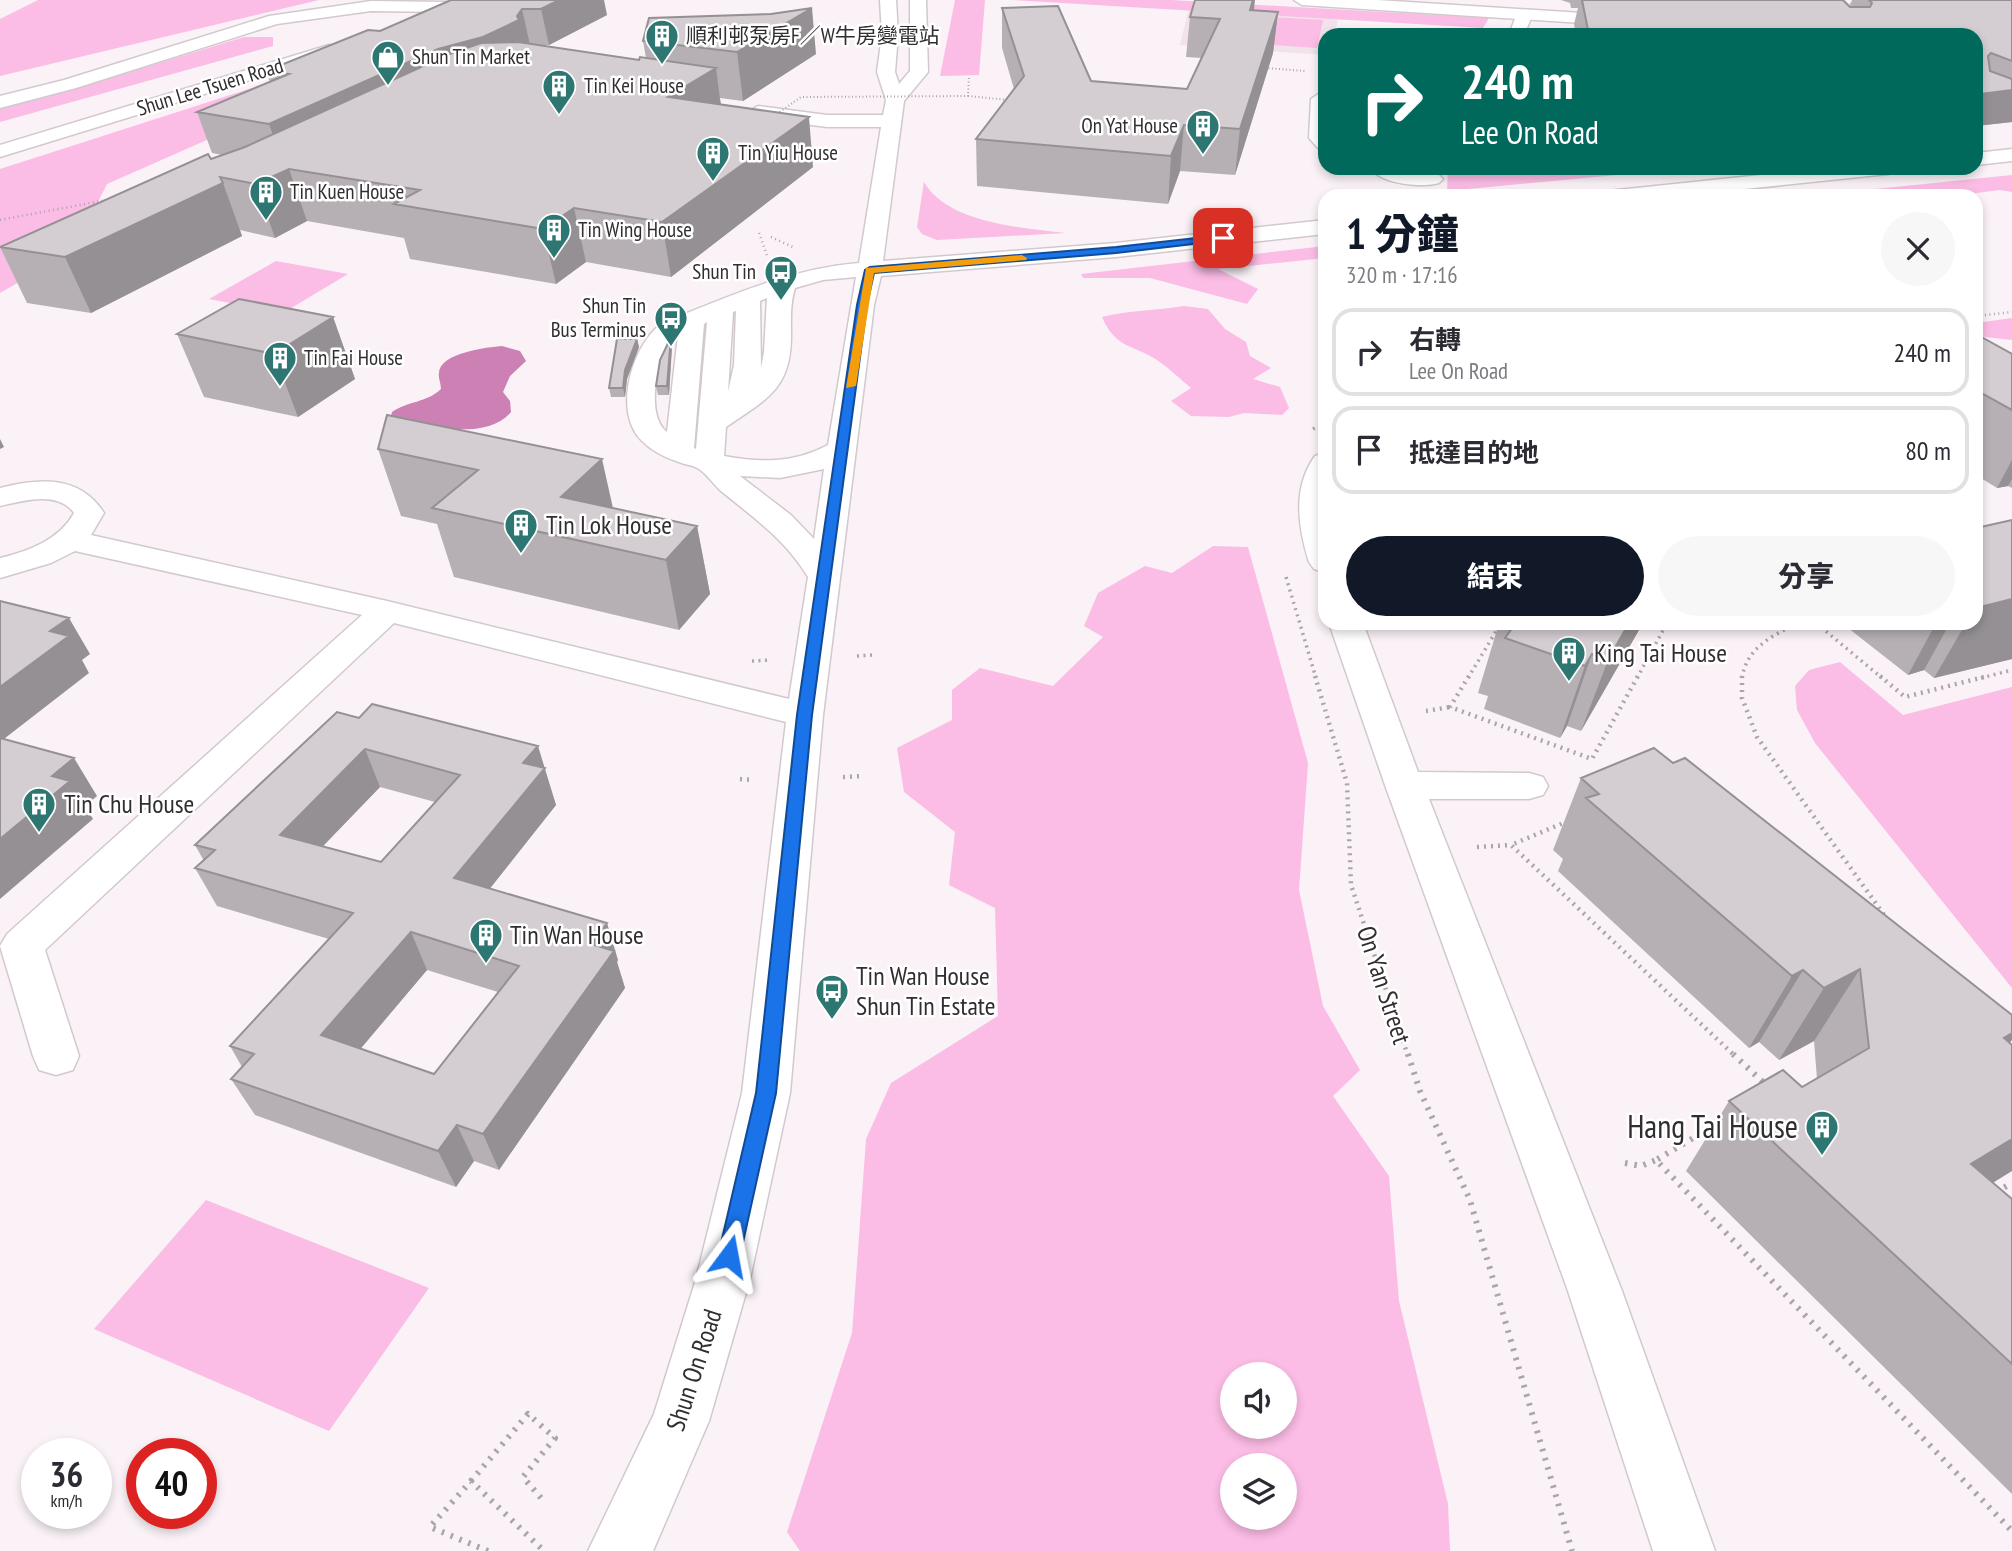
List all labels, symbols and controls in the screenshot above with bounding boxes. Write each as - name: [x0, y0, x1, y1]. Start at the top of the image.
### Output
- building icon: 順利邨泵房F／W牛房變電站: [643, 17, 681, 66]
- place label: 順利邨泵房F／W牛房變電站: [686, 22, 940, 49]
- shop icon: Shun Tin Market: [369, 38, 407, 87]
- place label: Shun Tin Market: [412, 43, 530, 70]
- text: 240 m: [1461, 49, 1574, 113]
- street label: Shun Lee Tsuen Road: [133, 51, 286, 122]
- icon: right: [1346, 56, 1437, 147]
- building icon: Tin Kei House: [540, 67, 578, 116]
- place label: Tin Kei House: [584, 72, 684, 99]
- building icon: On Yat House: [1184, 107, 1222, 156]
- text: Lee On Road: [1461, 111, 1599, 153]
- place label: On Yat House: [1081, 112, 1178, 139]
- building icon: Tin Yiu House: [694, 134, 732, 183]
- place label: Tin Yiu House: [738, 139, 838, 166]
- building icon: Tin Kuen House: [247, 173, 285, 222]
- place label: Tin Kuen House: [290, 178, 404, 205]
- text: 1 分鐘: [1346, 206, 1459, 261]
- pin: [1193, 208, 1253, 268]
- building icon: Tin Wing House: [535, 211, 573, 260]
- button: close: [1881, 212, 1955, 286]
- place label: Tin Wing House: [578, 216, 692, 243]
- icon: arrive: [1204, 219, 1242, 257]
- bus stop icon: Shun Tin: [762, 253, 800, 302]
- place label: Shun Tin: [692, 258, 756, 285]
- text: 320 m · 17:16: [1346, 260, 1458, 289]
- place label: Shun Tin Bus Terminus: [551, 292, 646, 343]
- bus stop icon: Shun Tin Bus Terminus: [652, 299, 690, 348]
- text: 右轉: [1409, 323, 1461, 356]
- icon: right: [1350, 333, 1388, 371]
- text: 240 m: [1893, 336, 1951, 369]
- building icon: Tin Fai House: [261, 339, 299, 388]
- place label: Tin Fai House: [304, 344, 403, 371]
- text: Lee On Road: [1409, 356, 1508, 385]
- icon: arrive: [1350, 431, 1388, 469]
- text: 80 m: [1905, 434, 1951, 467]
- text: 抵達目的地: [1409, 436, 1539, 469]
- building icon: Tin Lok House: [502, 506, 540, 555]
- place label: Tin Lok House: [546, 508, 672, 541]
- button: 結束: [1346, 536, 1644, 616]
- button: 分享: [1658, 536, 1955, 616]
- building icon: King Tai House: [1550, 634, 1588, 683]
- place label: King Tai House: [1594, 636, 1727, 669]
- building icon: Tin Chu House: [20, 785, 58, 834]
- place label: Tin Chu House: [64, 787, 194, 820]
- building icon: Tin Wan House: [467, 916, 505, 965]
- place label: Tin Wan House: [510, 918, 644, 951]
- street label: On Yan Street: [1350, 922, 1419, 1048]
- place label: Tin Wan House Shun Tin Estate: [856, 959, 995, 1022]
- bus stop icon: Tin Wan House Shun Tin Estate: [813, 972, 851, 1021]
- place label: Hang Tai House: [1627, 1105, 1798, 1147]
- building icon: Hang Tai House: [1803, 1108, 1841, 1157]
- position arrow: [692, 1219, 766, 1293]
- street label: Shun On Road: [658, 1305, 729, 1435]
- map controls: [1220, 1362, 1297, 1530]
- button: sound: [1220, 1362, 1297, 1439]
- speed limit sign: 40: [126, 1438, 217, 1529]
- text: 36: [50, 1451, 83, 1497]
- button: layers: [1220, 1453, 1297, 1530]
- text: km/h: [51, 1489, 82, 1512]

